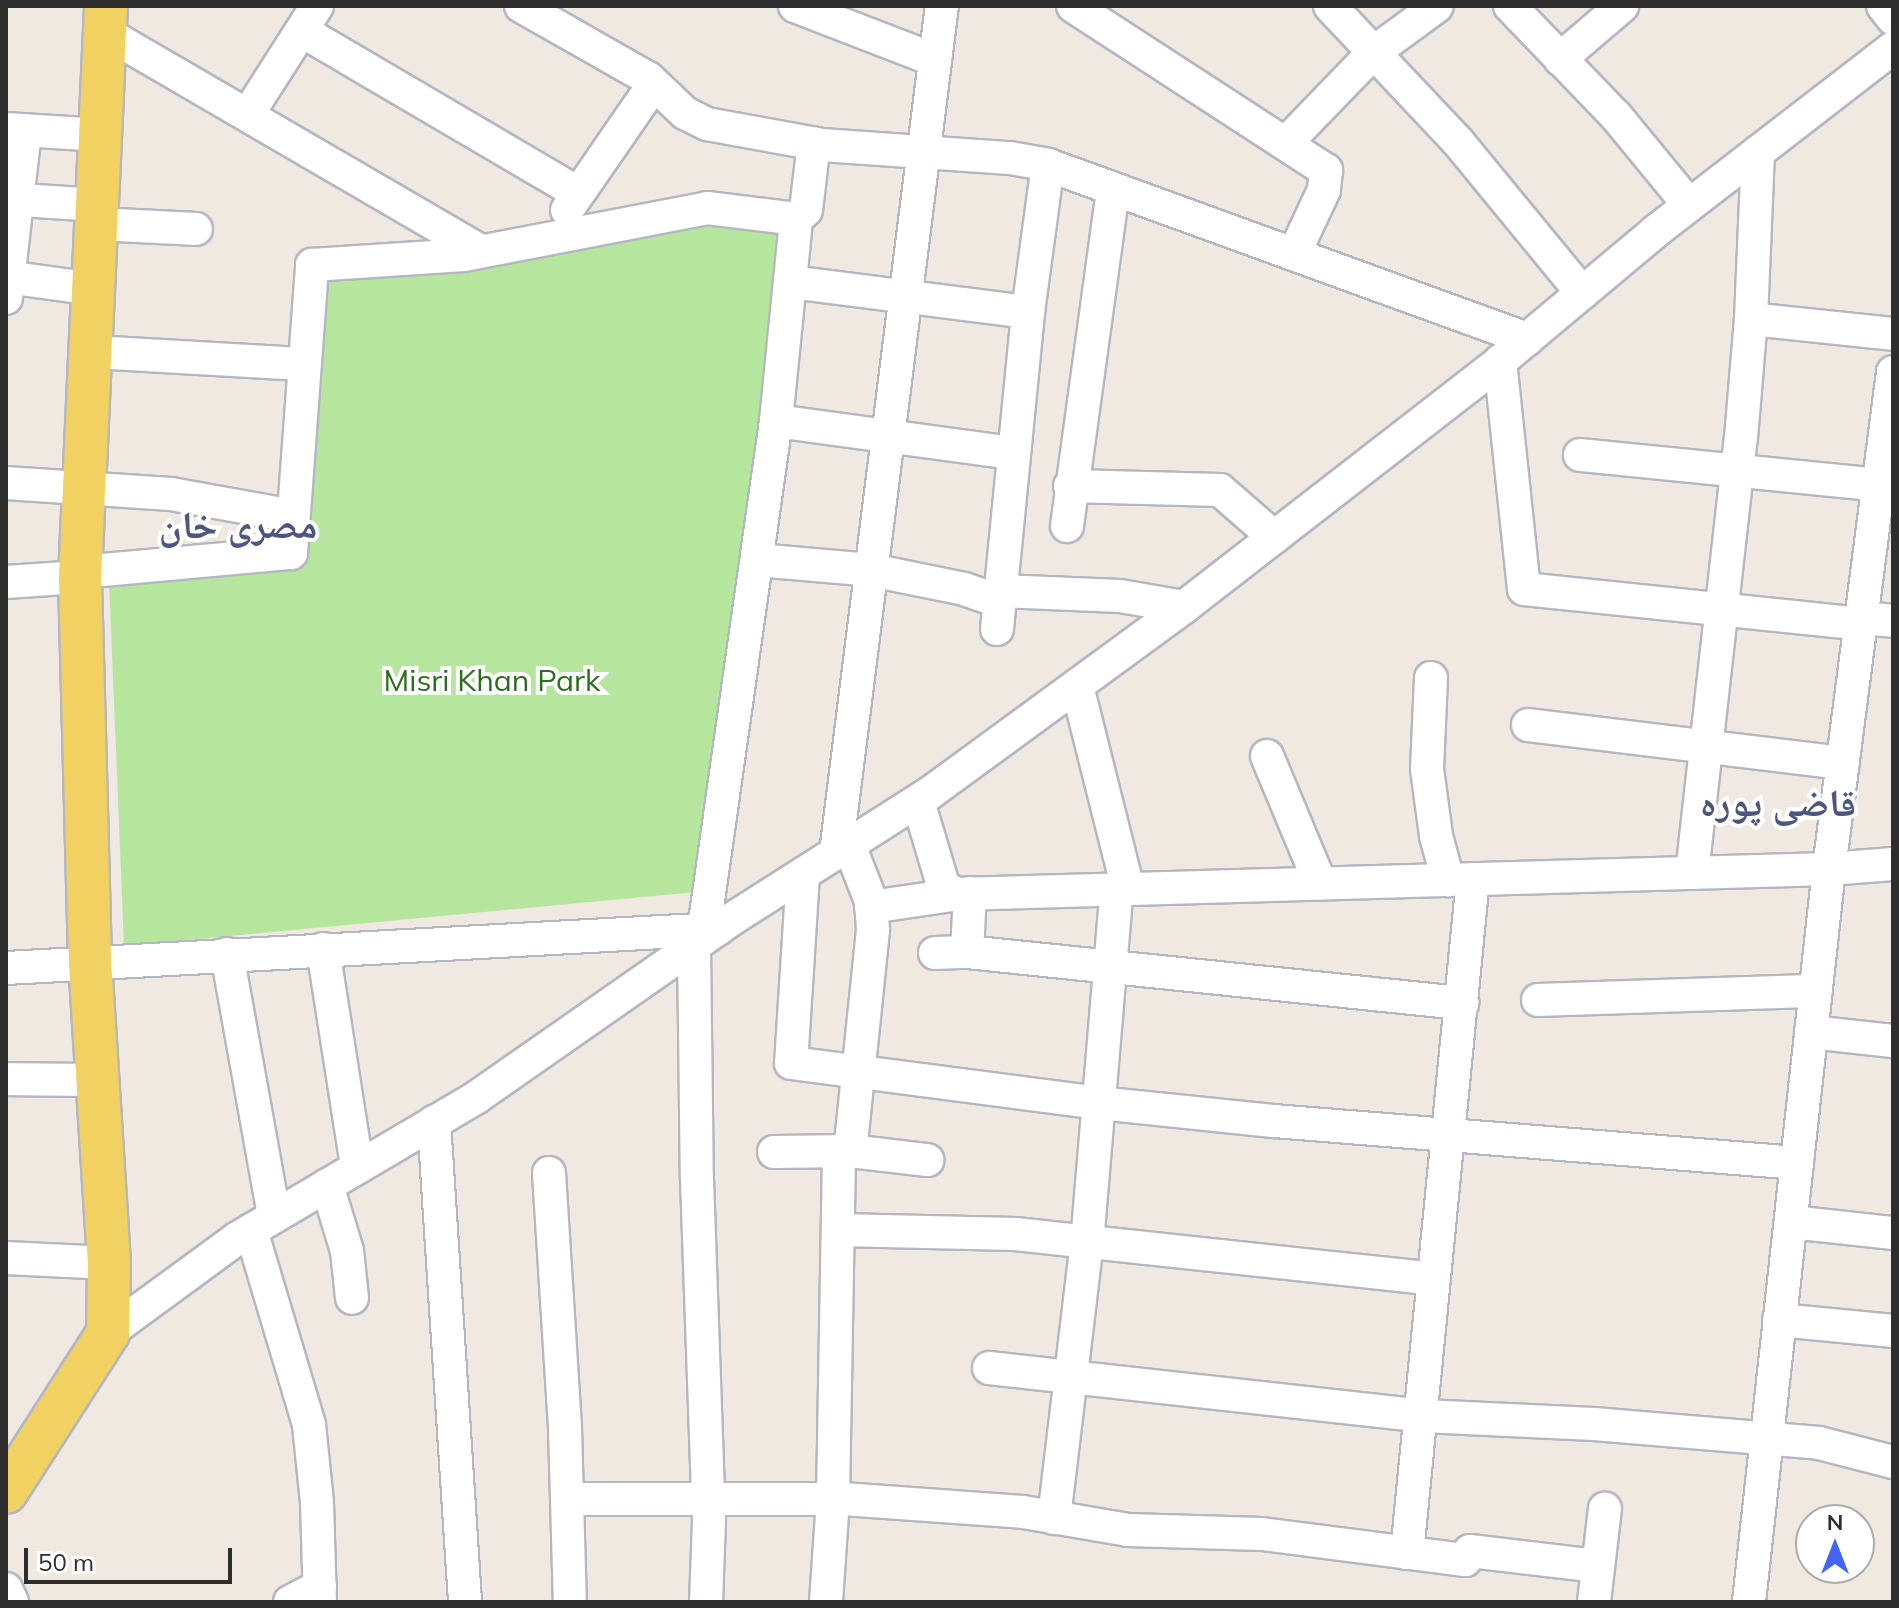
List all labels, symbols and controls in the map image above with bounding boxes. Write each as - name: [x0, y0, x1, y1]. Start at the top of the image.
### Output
- district label: مصری خان: [159, 502, 317, 548]
- park label: Misri Khan Park: [384, 662, 600, 698]
- district label: قاضی پورہ: [1700, 780, 1856, 826]
- north arrow: [1795, 1504, 1875, 1584]
- text: N: [1827, 1508, 1843, 1536]
- scale bar: [28, 1532, 236, 1582]
- text: 50 m: [38, 1547, 94, 1577]

